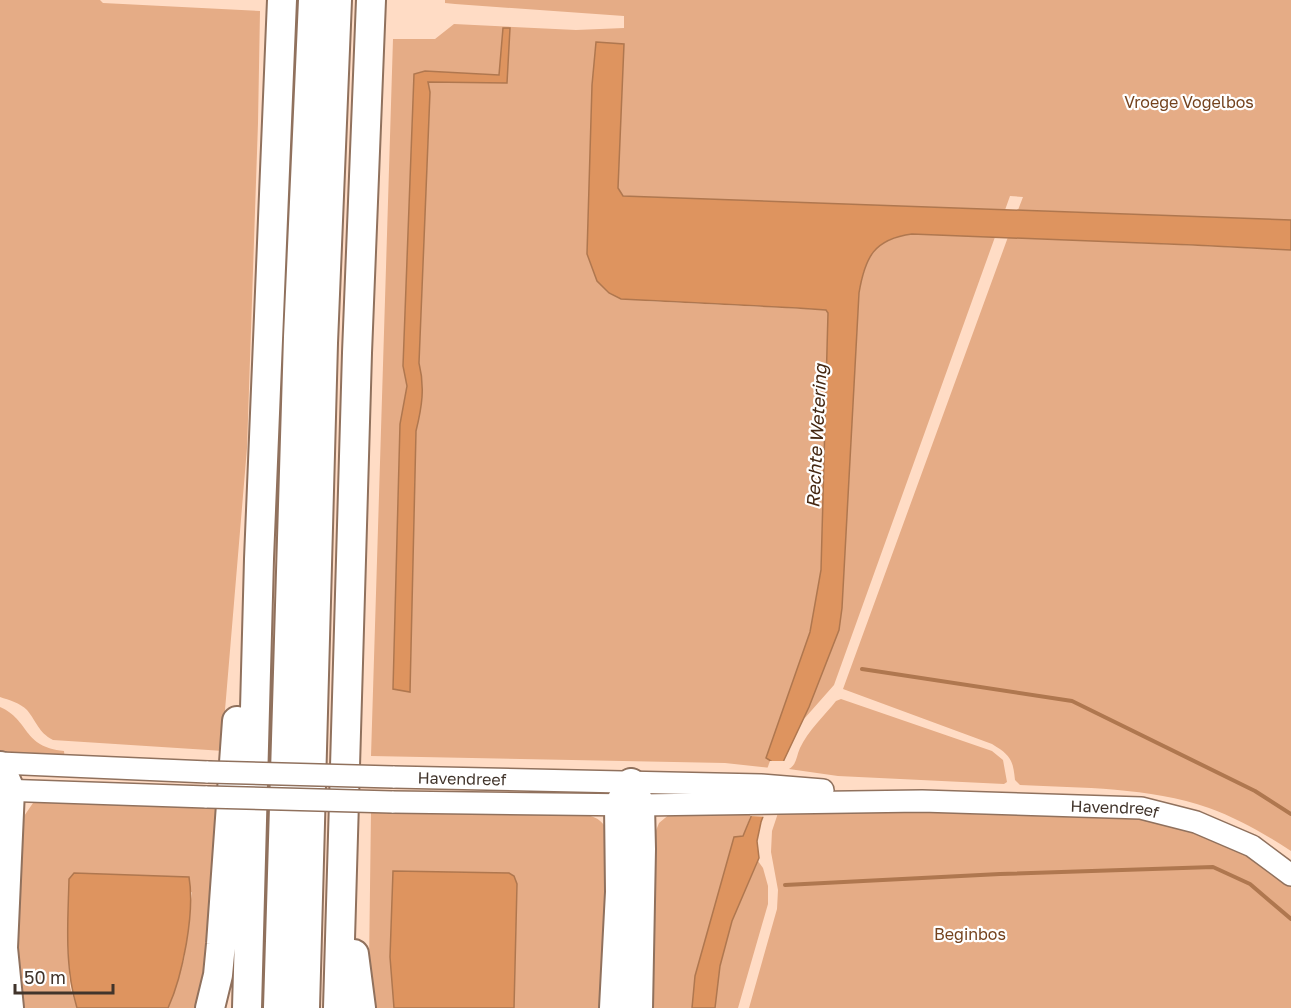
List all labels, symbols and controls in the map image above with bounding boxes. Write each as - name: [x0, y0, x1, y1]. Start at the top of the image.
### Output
- park label: Vroege Vogelbos: [1124, 92, 1254, 112]
- water label: Rechte Wetering: [801, 362, 831, 508]
- street label: Havendreef: [417, 768, 507, 789]
- street label: Havendreef: [1070, 796, 1161, 822]
- park label: Beginbos: [934, 924, 1006, 944]
- scale bar: [15, 957, 112, 995]
- text: 50 m: [24, 966, 66, 988]

